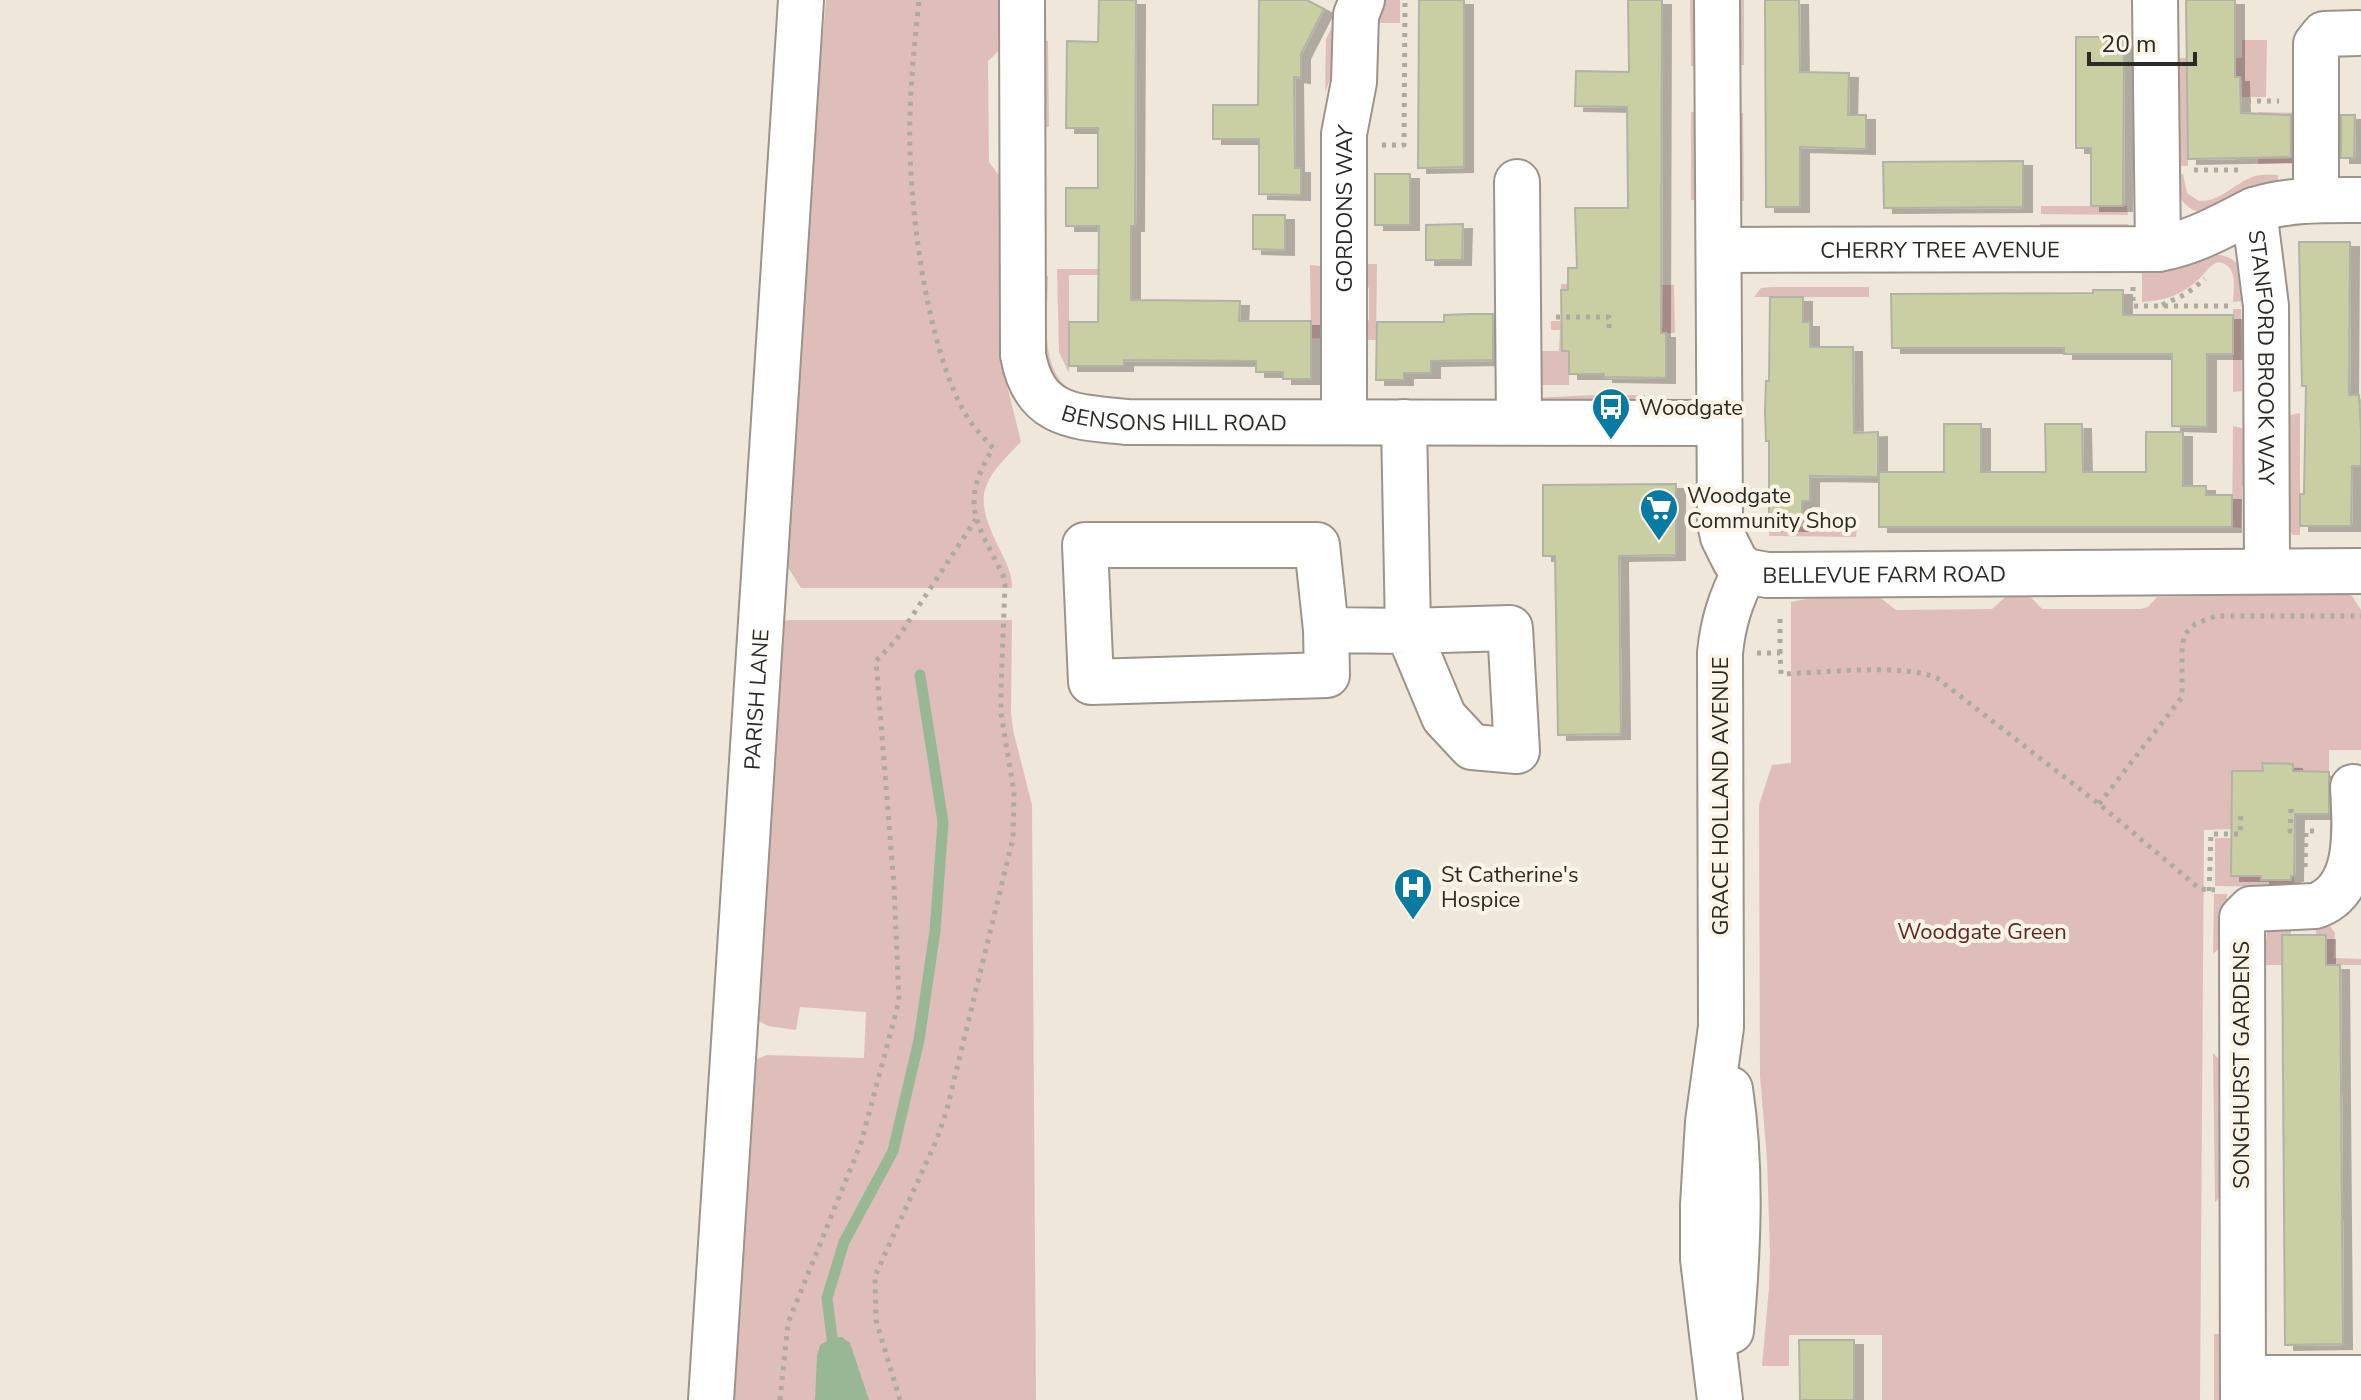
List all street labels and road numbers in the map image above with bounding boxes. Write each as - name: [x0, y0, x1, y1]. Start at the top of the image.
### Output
- street label: GORDONS WAY: [1329, 122, 1361, 293]
- street label: STANFORD BROOK WAY: [2241, 228, 2281, 486]
- street label: CHERRY TREE AVENUE: [1820, 235, 2060, 266]
- street label: BENSONS HILL ROAD: [1058, 398, 1287, 438]
- street label: BELLEVUE FARM ROAD: [1762, 559, 2006, 591]
- street label: PARISH LANE: [738, 628, 777, 771]
- street label: GRACE HOLLAND AVENUE: [1706, 657, 1736, 935]
- street label: SONGHURST GARDENS: [2227, 941, 2257, 1189]

